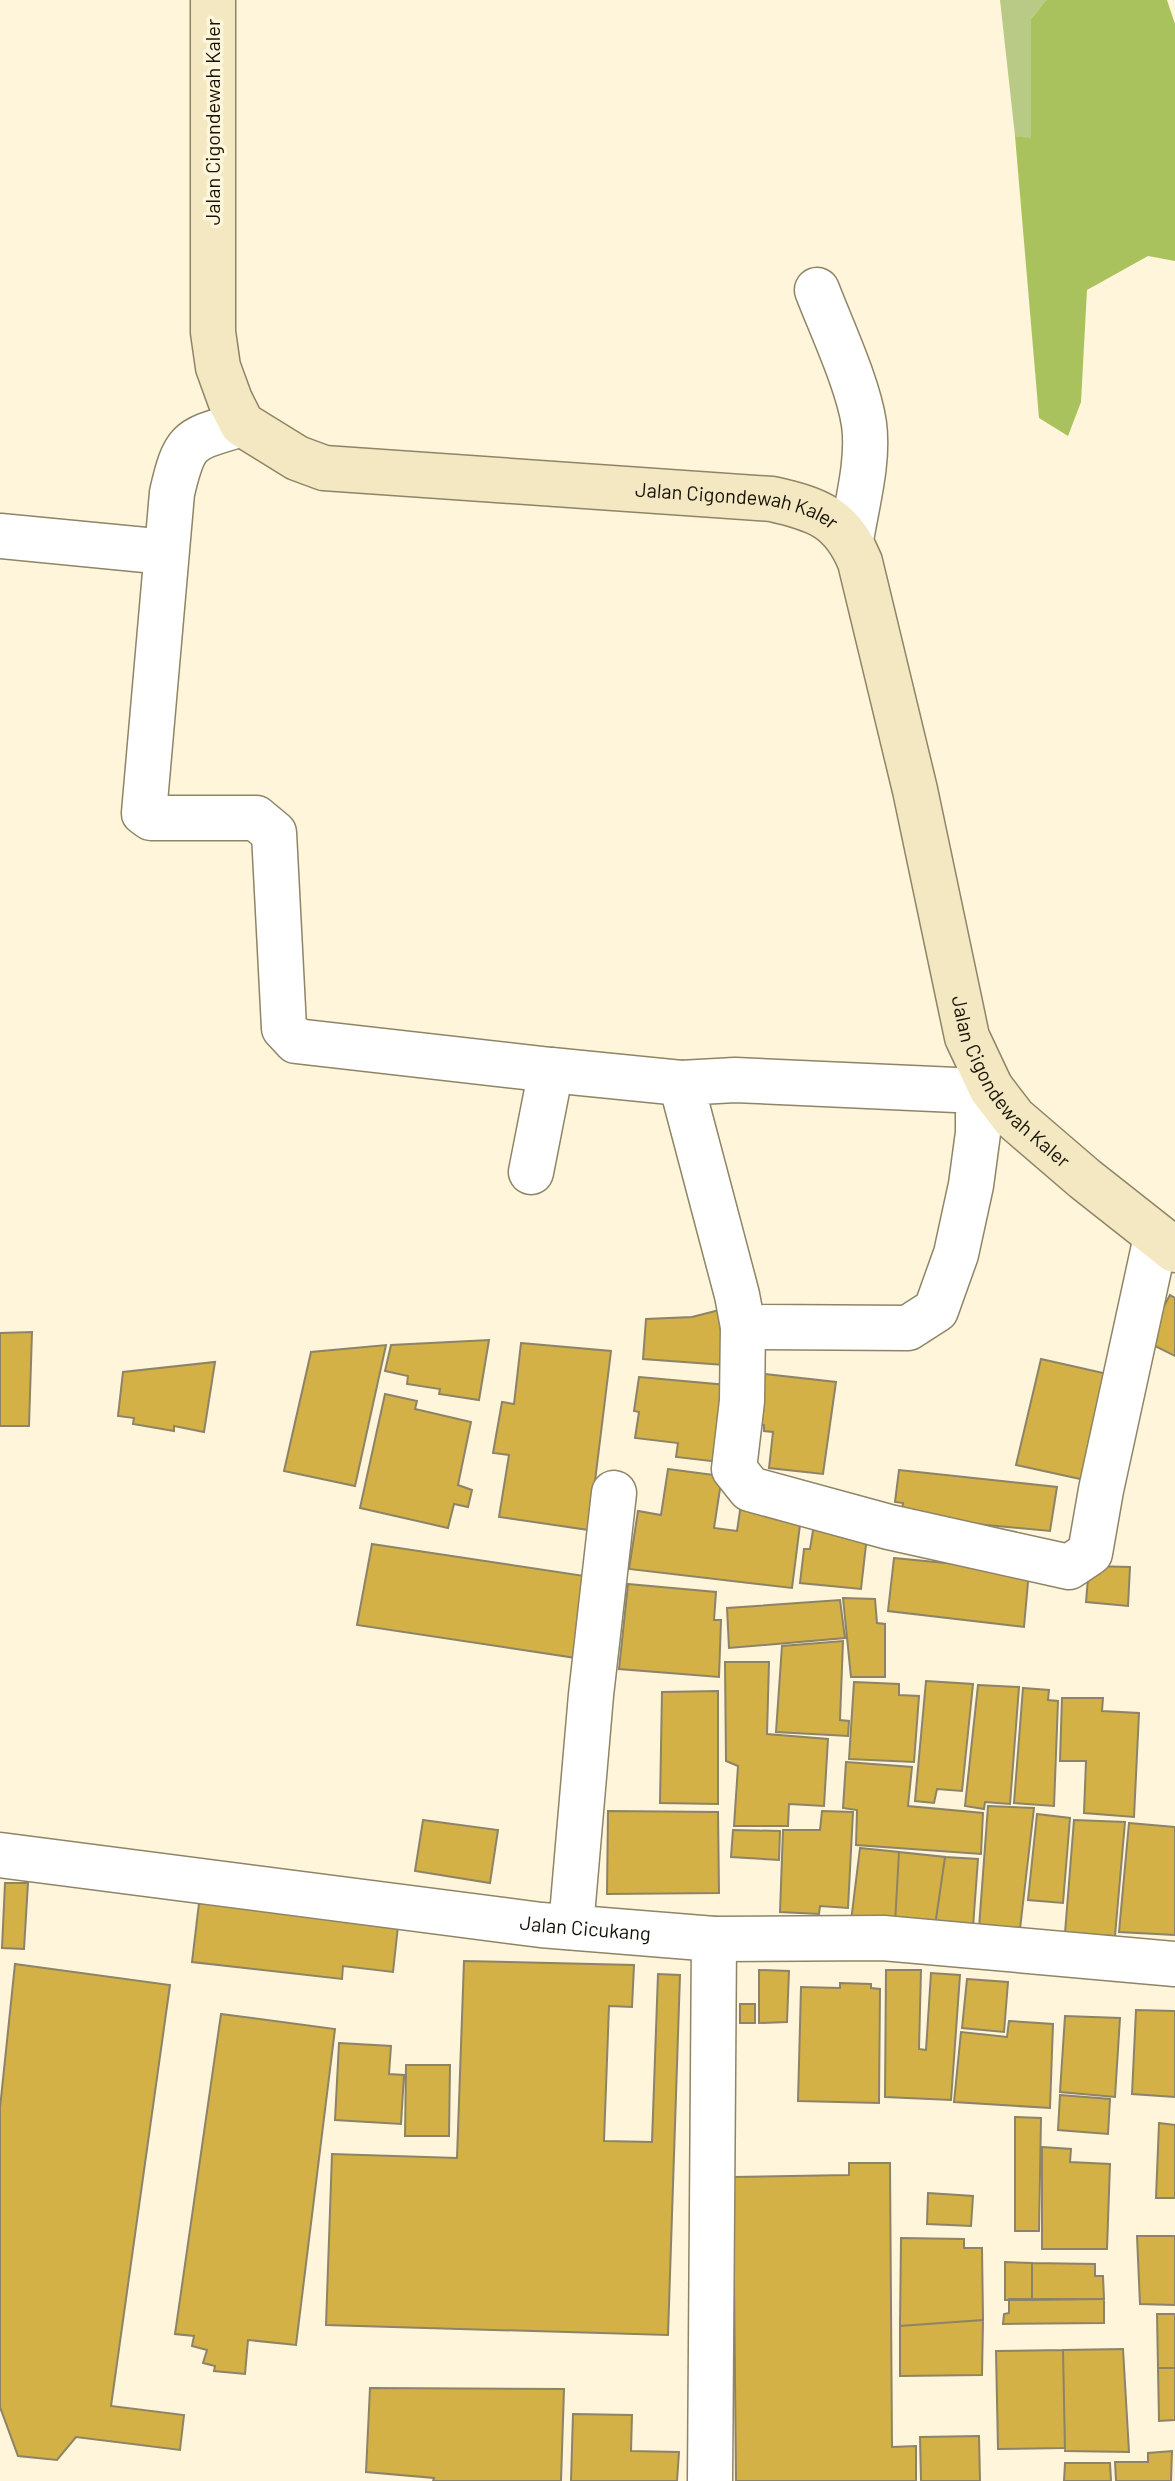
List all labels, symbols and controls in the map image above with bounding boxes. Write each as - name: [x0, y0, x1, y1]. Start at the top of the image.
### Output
- street label: Jalan Cigondewah Kaler: [200, 19, 224, 225]
- street label: Jalan Cigondewah Kaler: [634, 477, 844, 533]
- street label: Jalan Cigondewah Kaler: [948, 993, 1076, 1172]
- street label: Jalan Cicukang: [519, 1909, 652, 1945]

